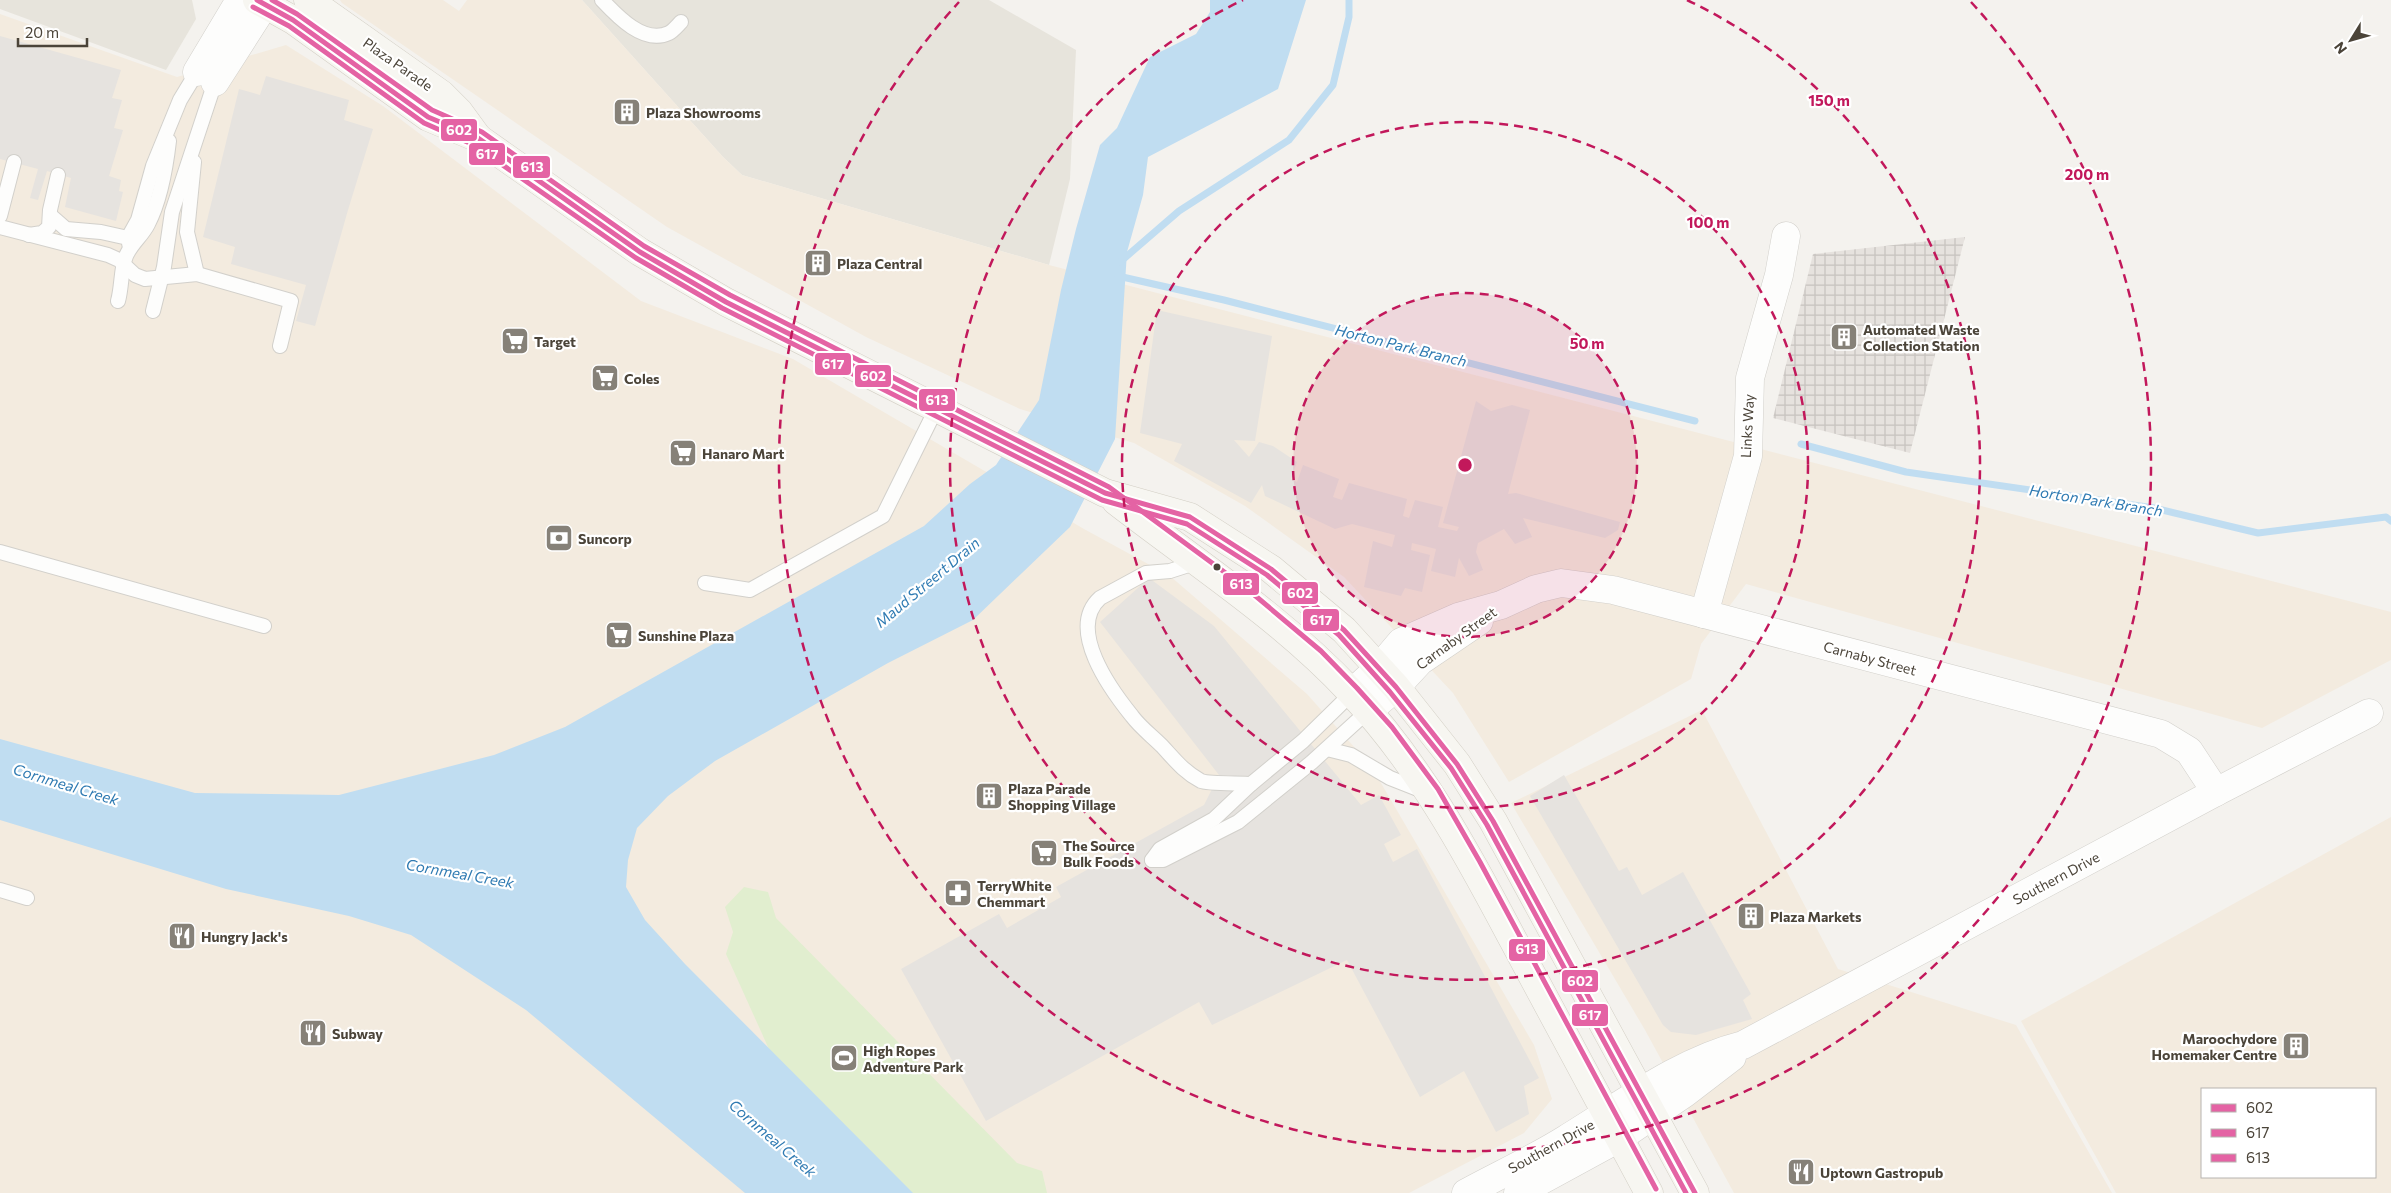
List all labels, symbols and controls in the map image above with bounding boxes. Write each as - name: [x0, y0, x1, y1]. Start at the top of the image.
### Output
- scale bar: [18, 15, 86, 47]
- north arrow: [2326, 15, 2376, 65]
- text: 20 m: [25, 23, 59, 41]
- street label: Plaza Parade: [360, 34, 436, 94]
- text: N: [2330, 39, 2350, 57]
- text: 150 m: [1808, 91, 1850, 109]
- building icon: Plaza Showrooms: [612, 97, 642, 127]
- place label: Plaza Showrooms: [646, 104, 761, 121]
- line badge: 602: [440, 118, 478, 142]
- text: 602: [446, 121, 472, 138]
- line badge: 617: [468, 142, 506, 166]
- text: 617: [476, 145, 499, 162]
- line badge: 613: [512, 155, 551, 179]
- text: 613: [520, 158, 544, 175]
- text: 200 m: [2065, 165, 2109, 183]
- text: 100 m: [1687, 213, 1729, 231]
- building icon: Plaza Central: [803, 248, 833, 278]
- place label: Plaza Central: [837, 255, 922, 272]
- water label: Horton Park Branch: [1333, 320, 1469, 370]
- place label: Automated Waste Collection Station: [1863, 321, 1980, 354]
- building icon: Automated Waste Collection Station: [1829, 322, 1859, 352]
- supermarket icon: Target: [500, 326, 530, 356]
- place label: Target: [534, 333, 576, 350]
- text: 50 m: [1570, 334, 1604, 352]
- line badge: 617: [814, 352, 852, 376]
- text: 617: [822, 355, 845, 372]
- supermarket icon: Coles: [590, 363, 620, 393]
- line badge: 602: [854, 364, 892, 388]
- text: 602: [860, 367, 886, 384]
- place label: Coles: [624, 370, 660, 387]
- line badge: 613: [918, 388, 956, 412]
- text: 613: [925, 391, 949, 408]
- street label: Links Way: [1737, 393, 1757, 459]
- supermarket icon: Hanaro Mart: [668, 438, 698, 468]
- place label: Hanaro Mart: [702, 445, 784, 462]
- centre of rings: [1456, 456, 1474, 474]
- water label: Horton Park Branch: [2028, 481, 2164, 519]
- bank icon: Suncorp: [544, 523, 574, 553]
- place label: Suncorp: [578, 530, 632, 547]
- water label: Maud Streert Drain: [871, 533, 983, 631]
- unlabelled marker: [1212, 562, 1222, 572]
- line badge: 613: [1222, 572, 1260, 596]
- text: 613: [1229, 575, 1253, 592]
- line badge: 602: [1281, 581, 1319, 605]
- text: 602: [1287, 584, 1313, 601]
- street label: Carnaby Street: [1412, 603, 1500, 673]
- line badge: 617: [1302, 608, 1340, 632]
- text: 617: [1310, 611, 1333, 628]
- supermarket icon: Sunshine Plaza: [604, 620, 634, 650]
- place label: Sunshine Plaza: [638, 627, 734, 644]
- street label: Carnaby Street: [1822, 637, 1919, 679]
- water label: Cornmeal Creek: [11, 759, 122, 809]
- place label: Plaza Parade Shopping Village: [1008, 780, 1116, 813]
- building icon: Plaza Parade Shopping Village: [974, 781, 1004, 811]
- place label: The Source Bulk Foods: [1063, 837, 1135, 870]
- supermarket icon: The Source Bulk Foods: [1029, 838, 1059, 868]
- street label: Southern Drive: [2010, 848, 2102, 908]
- water label: Cornmeal Creek: [405, 855, 516, 892]
- place label: TerryWhite Chemmart: [977, 877, 1052, 910]
- pharmacy icon: TerryWhite Chemmart: [943, 878, 973, 908]
- building icon: Plaza Markets: [1736, 901, 1766, 931]
- place label: Plaza Markets: [1770, 908, 1862, 925]
- restaurant icon: Hungry Jack's: [167, 921, 197, 951]
- place label: Hungry Jack's: [201, 928, 288, 945]
- line badge: 613: [1508, 938, 1546, 962]
- text: 613: [1515, 940, 1539, 957]
- line badge: 602: [1561, 969, 1599, 993]
- text: 602: [1567, 972, 1593, 989]
- line badge: 617: [1571, 1003, 1609, 1027]
- text: 617: [1579, 1006, 1602, 1023]
- restaurant icon: Subway: [298, 1018, 328, 1048]
- place label: Subway: [332, 1025, 383, 1042]
- place label: Maroochydore Homemaker Centre: [2152, 1030, 2277, 1063]
- building icon: Maroochydore Homemaker Centre: [2281, 1031, 2311, 1061]
- place label: High Ropes Adventure Park: [863, 1042, 963, 1075]
- sports icon: High Ropes Adventure Park: [829, 1043, 859, 1073]
- legend: [2201, 1088, 2376, 1178]
- water label: Cornmeal Creek: [726, 1095, 821, 1181]
- text: 602: [2246, 1098, 2273, 1116]
- street label: Southern Drive: [1505, 1115, 1597, 1177]
- text: 617: [2246, 1123, 2270, 1141]
- text: 613: [2246, 1148, 2270, 1166]
- restaurant icon: Uptown Gastropub: [1786, 1157, 1816, 1187]
- place label: Uptown Gastropub: [1820, 1164, 1943, 1181]

